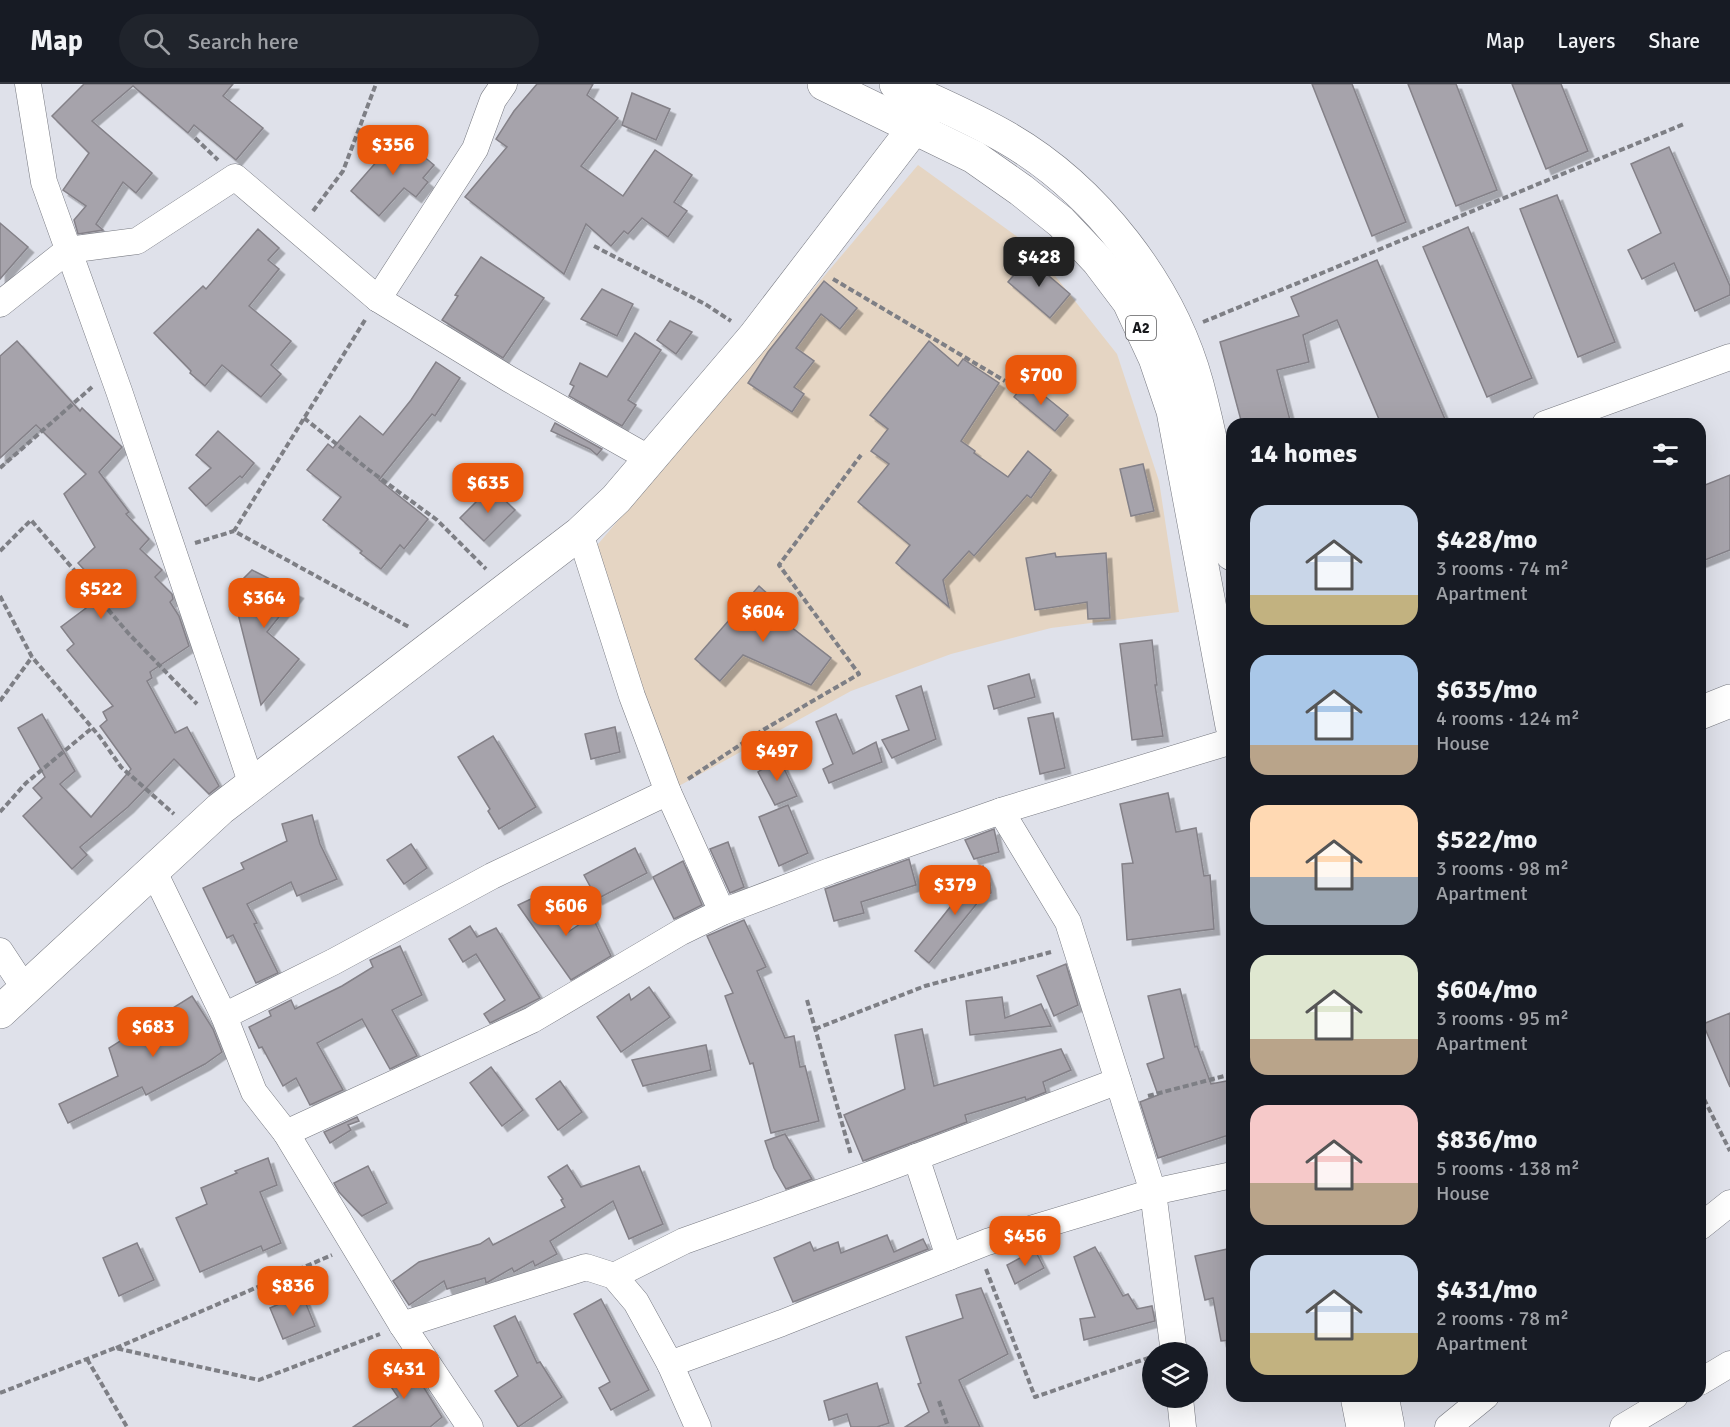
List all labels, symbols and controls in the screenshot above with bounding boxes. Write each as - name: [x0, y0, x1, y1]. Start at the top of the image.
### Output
- search box: [119, 14, 539, 68]
- text: Map: [30, 24, 83, 58]
- icon: search: [140, 25, 173, 58]
- text: Search here: [188, 28, 299, 55]
- text: Map: [1486, 28, 1524, 54]
- text: Layers: [1557, 28, 1615, 54]
- text: Share: [1648, 28, 1700, 54]
- pin: $356: [357, 125, 429, 176]
- text: $356: [371, 132, 415, 157]
- pin: $428: [1003, 237, 1075, 288]
- text: $428: [1017, 244, 1061, 269]
- road number: A2: [1126, 316, 1156, 340]
- pin: $700: [1005, 355, 1077, 406]
- text: $700: [1019, 362, 1063, 387]
- text: 14 homes: [1250, 438, 1357, 470]
- icon: filters: [1649, 438, 1682, 471]
- pin: $635: [452, 463, 524, 514]
- text: $635: [466, 470, 510, 495]
- text: $428/mo: [1436, 524, 1537, 556]
- icon: home: [1298, 529, 1370, 601]
- text: 3 rooms · 74 m²: [1436, 556, 1569, 581]
- pin: $522: [65, 569, 137, 620]
- text: $522: [79, 576, 123, 601]
- pin: $364: [228, 578, 300, 629]
- text: Apartment: [1436, 581, 1528, 606]
- text: $364: [242, 585, 286, 610]
- pin: $604: [727, 592, 799, 643]
- text: $604: [741, 599, 785, 624]
- text: $635/mo: [1436, 674, 1537, 706]
- icon: home: [1298, 679, 1370, 751]
- text: 4 rooms · 124 m²: [1436, 706, 1580, 731]
- pin: $497: [741, 731, 813, 782]
- text: House: [1436, 731, 1490, 756]
- text: $497: [755, 738, 799, 763]
- text: $522/mo: [1436, 824, 1537, 856]
- icon: home: [1298, 829, 1370, 901]
- text: 3 rooms · 98 m²: [1436, 856, 1569, 881]
- pin: $379: [919, 865, 991, 916]
- text: $379: [933, 872, 977, 897]
- text: Apartment: [1436, 881, 1528, 906]
- pin: $606: [530, 886, 602, 937]
- text: $606: [544, 893, 588, 918]
- text: $604/mo: [1436, 974, 1537, 1006]
- icon: home: [1298, 979, 1370, 1051]
- text: 3 rooms · 95 m²: [1436, 1006, 1569, 1031]
- pin: $683: [117, 1007, 189, 1058]
- text: $683: [131, 1014, 175, 1039]
- text: Apartment: [1436, 1031, 1528, 1056]
- text: $836/mo: [1436, 1124, 1537, 1156]
- icon: home: [1298, 1129, 1370, 1201]
- text: 5 rooms · 138 m²: [1436, 1156, 1580, 1181]
- text: House: [1436, 1181, 1490, 1206]
- pin: $456: [989, 1216, 1061, 1267]
- text: $456: [1003, 1223, 1047, 1248]
- pin: $836: [257, 1266, 329, 1317]
- text: $836: [271, 1273, 315, 1298]
- text: $431/mo: [1436, 1274, 1537, 1306]
- icon: home: [1298, 1279, 1370, 1351]
- text: 2 rooms · 78 m²: [1436, 1306, 1569, 1331]
- text: Apartment: [1436, 1331, 1528, 1356]
- map controls: [1142, 1342, 1208, 1408]
- button: layers: [1142, 1342, 1208, 1408]
- pin: $431: [368, 1349, 440, 1400]
- text: $431: [382, 1356, 426, 1381]

